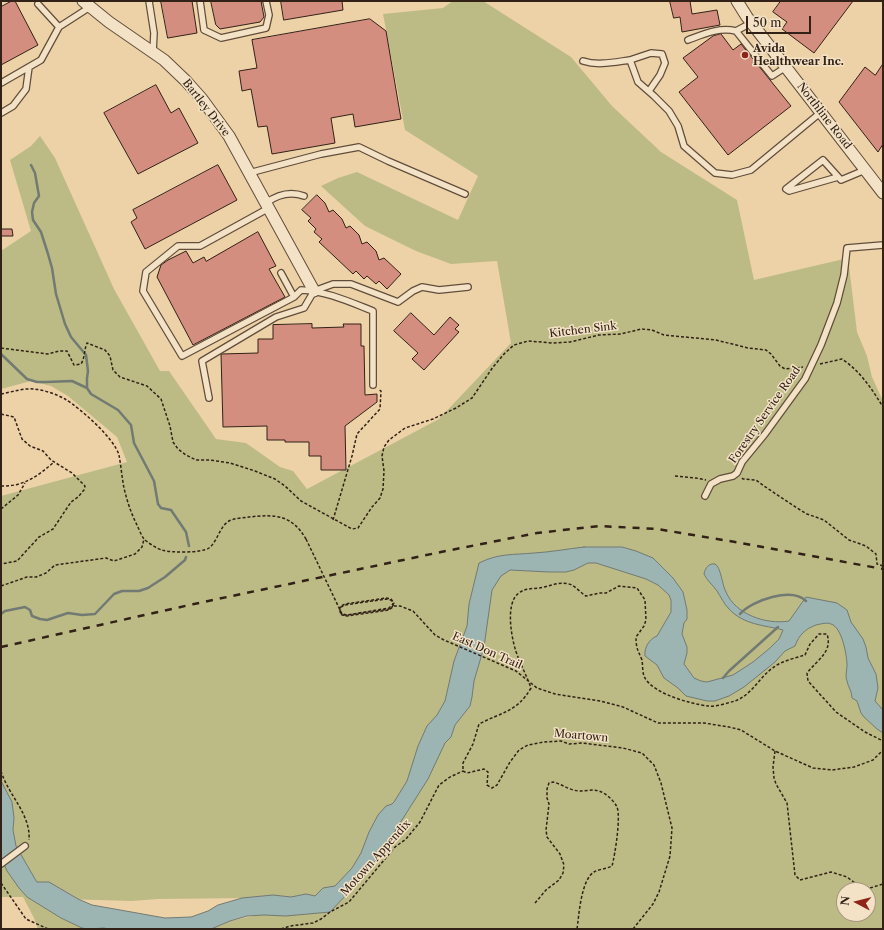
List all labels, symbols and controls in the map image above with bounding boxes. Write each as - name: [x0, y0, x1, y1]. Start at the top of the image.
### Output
- scale bar: [748, 8, 813, 34]
- text: 50 m: [753, 15, 782, 30]
- place label: Avida Healthwear Inc.: [753, 42, 844, 68]
- marker: Avida Healthwear Inc.: [740, 50, 750, 60]
- street label: Bartley Drive: [180, 77, 232, 139]
- street label: Northline Road: [794, 80, 854, 152]
- street label: Kitchen Sink: [549, 319, 617, 341]
- street label: Forestry Service Road: [727, 364, 803, 466]
- street label: East Don Trail: [450, 630, 524, 672]
- street label: Moartown: [553, 727, 609, 745]
- street label: Motown Appendix: [338, 817, 414, 899]
- north arrow: [836, 882, 876, 922]
- text: N: [838, 895, 853, 906]

